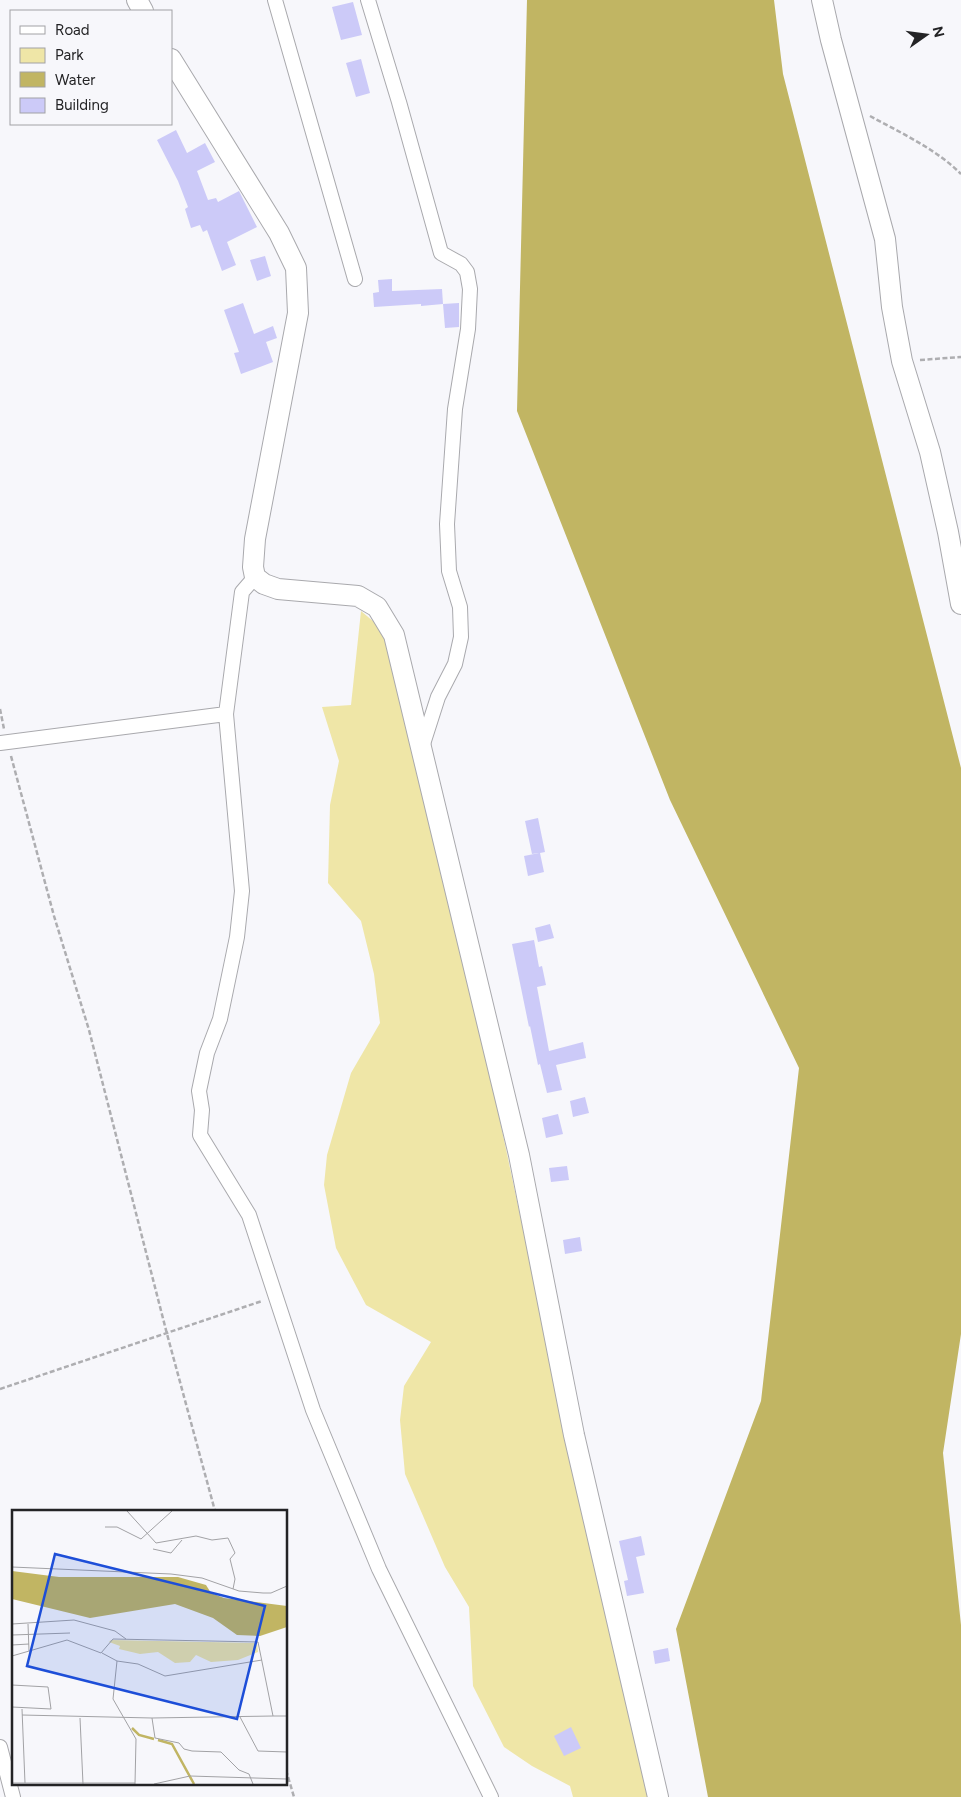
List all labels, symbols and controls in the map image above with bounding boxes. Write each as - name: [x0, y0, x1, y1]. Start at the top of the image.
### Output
- legend: [10, 10, 172, 125]
- north arrow: [901, 10, 951, 60]
- text: Road: [55, 21, 90, 39]
- text: N: [929, 25, 948, 39]
- text: Park: [55, 46, 84, 64]
- text: Water: [55, 71, 95, 89]
- text: Building: [55, 96, 109, 114]
- inset map: [12, 1510, 288, 1784]

